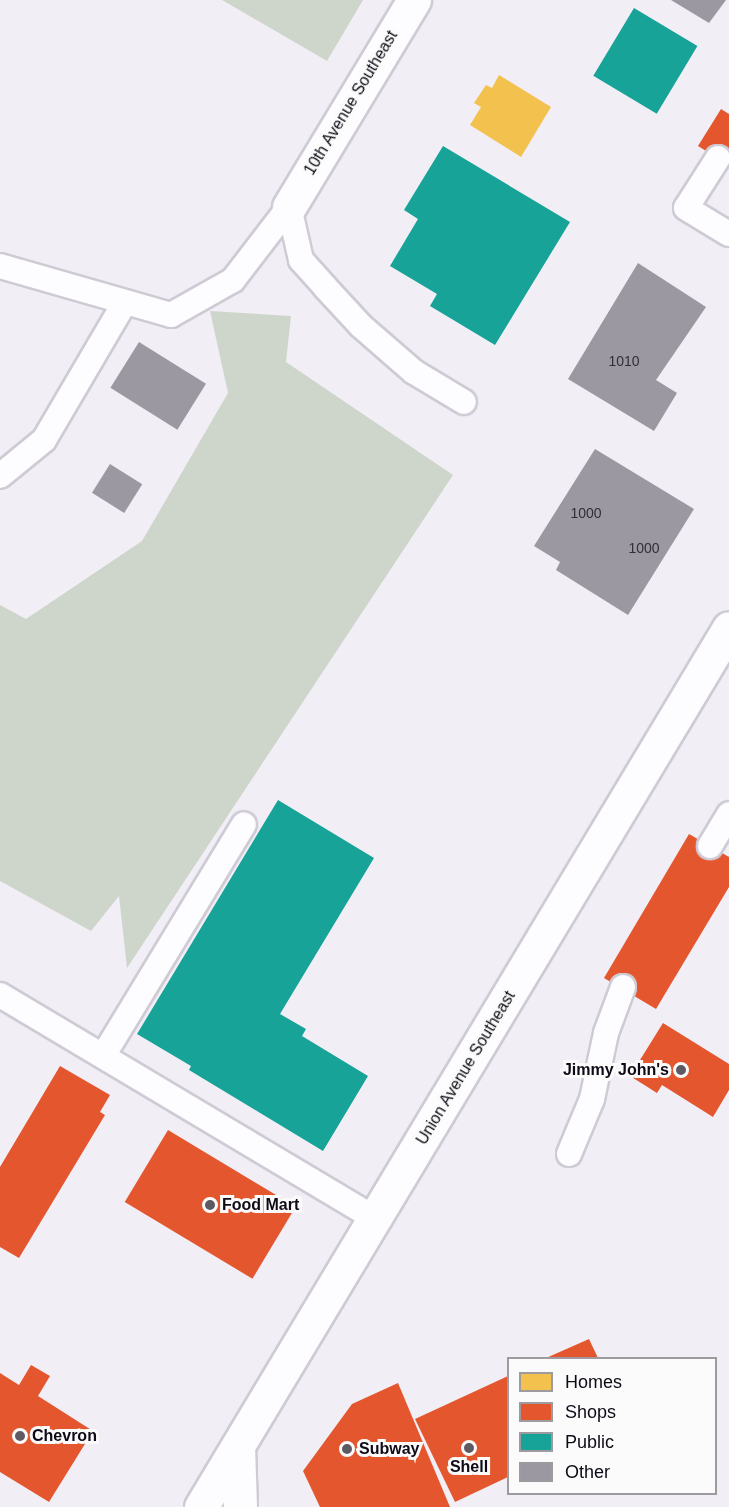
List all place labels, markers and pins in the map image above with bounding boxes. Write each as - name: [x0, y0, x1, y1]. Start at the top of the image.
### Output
- place label: Jimmy John's: [563, 1060, 669, 1080]
- marker: Jimmy John's: [674, 1063, 688, 1077]
- place label: Food Mart: [222, 1195, 299, 1215]
- marker: Food Mart: [203, 1198, 217, 1212]
- place label: Chevron: [32, 1426, 97, 1446]
- marker: Chevron: [13, 1429, 27, 1443]
- place label: Subway: [359, 1439, 419, 1459]
- marker: Shell: [462, 1441, 476, 1455]
- marker: Subway: [340, 1442, 354, 1456]
- place label: Shell: [450, 1457, 488, 1477]

